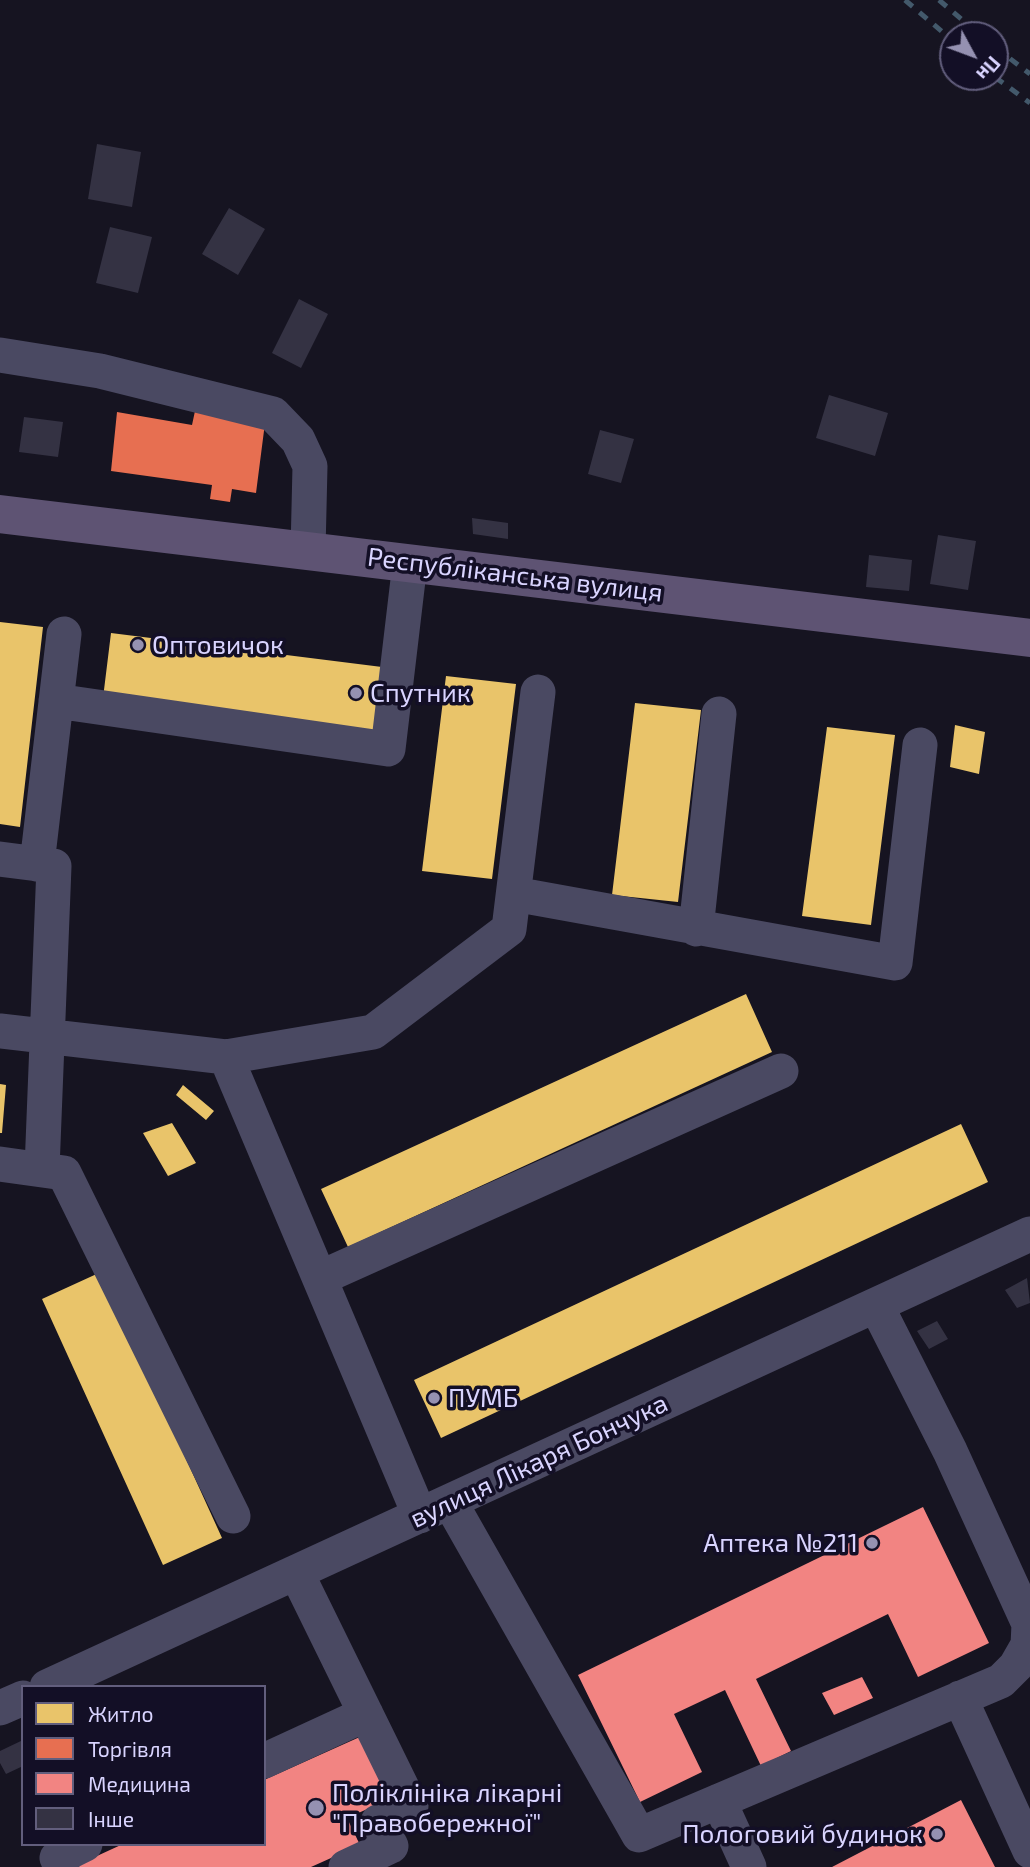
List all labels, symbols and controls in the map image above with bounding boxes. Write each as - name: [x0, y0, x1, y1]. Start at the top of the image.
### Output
- north arrow: [939, 21, 1009, 91]
- text: Пн: [972, 52, 1005, 86]
- street label: Республіканська вулиця: [366, 541, 664, 609]
- place label: Оптовичок: [152, 629, 284, 661]
- marker: Оптовичок: [130, 637, 146, 653]
- place label: Спутник: [370, 677, 471, 709]
- marker: Спутник: [348, 685, 364, 701]
- place label: ПУМБ: [448, 1382, 518, 1414]
- street label: вулиця Лікаря Бончука: [405, 1388, 673, 1534]
- marker: ПУМБ: [426, 1390, 442, 1406]
- place label: Аптека №211: [703, 1527, 858, 1559]
- marker: Аптека №211: [864, 1535, 880, 1551]
- legend: [21, 1685, 266, 1846]
- text: Житло: [88, 1701, 153, 1726]
- text: Торгівля: [88, 1736, 172, 1761]
- text: Медицина: [88, 1771, 191, 1796]
- place label: Поліклініка лікарні "Правобережної": [332, 1777, 562, 1839]
- marker: Поліклініка лікарні "Правобережної": [306, 1798, 326, 1818]
- text: Інше: [88, 1806, 134, 1831]
- place label: Пологовий будинок: [682, 1818, 923, 1850]
- marker: Пологовий будинок: [929, 1826, 945, 1842]

